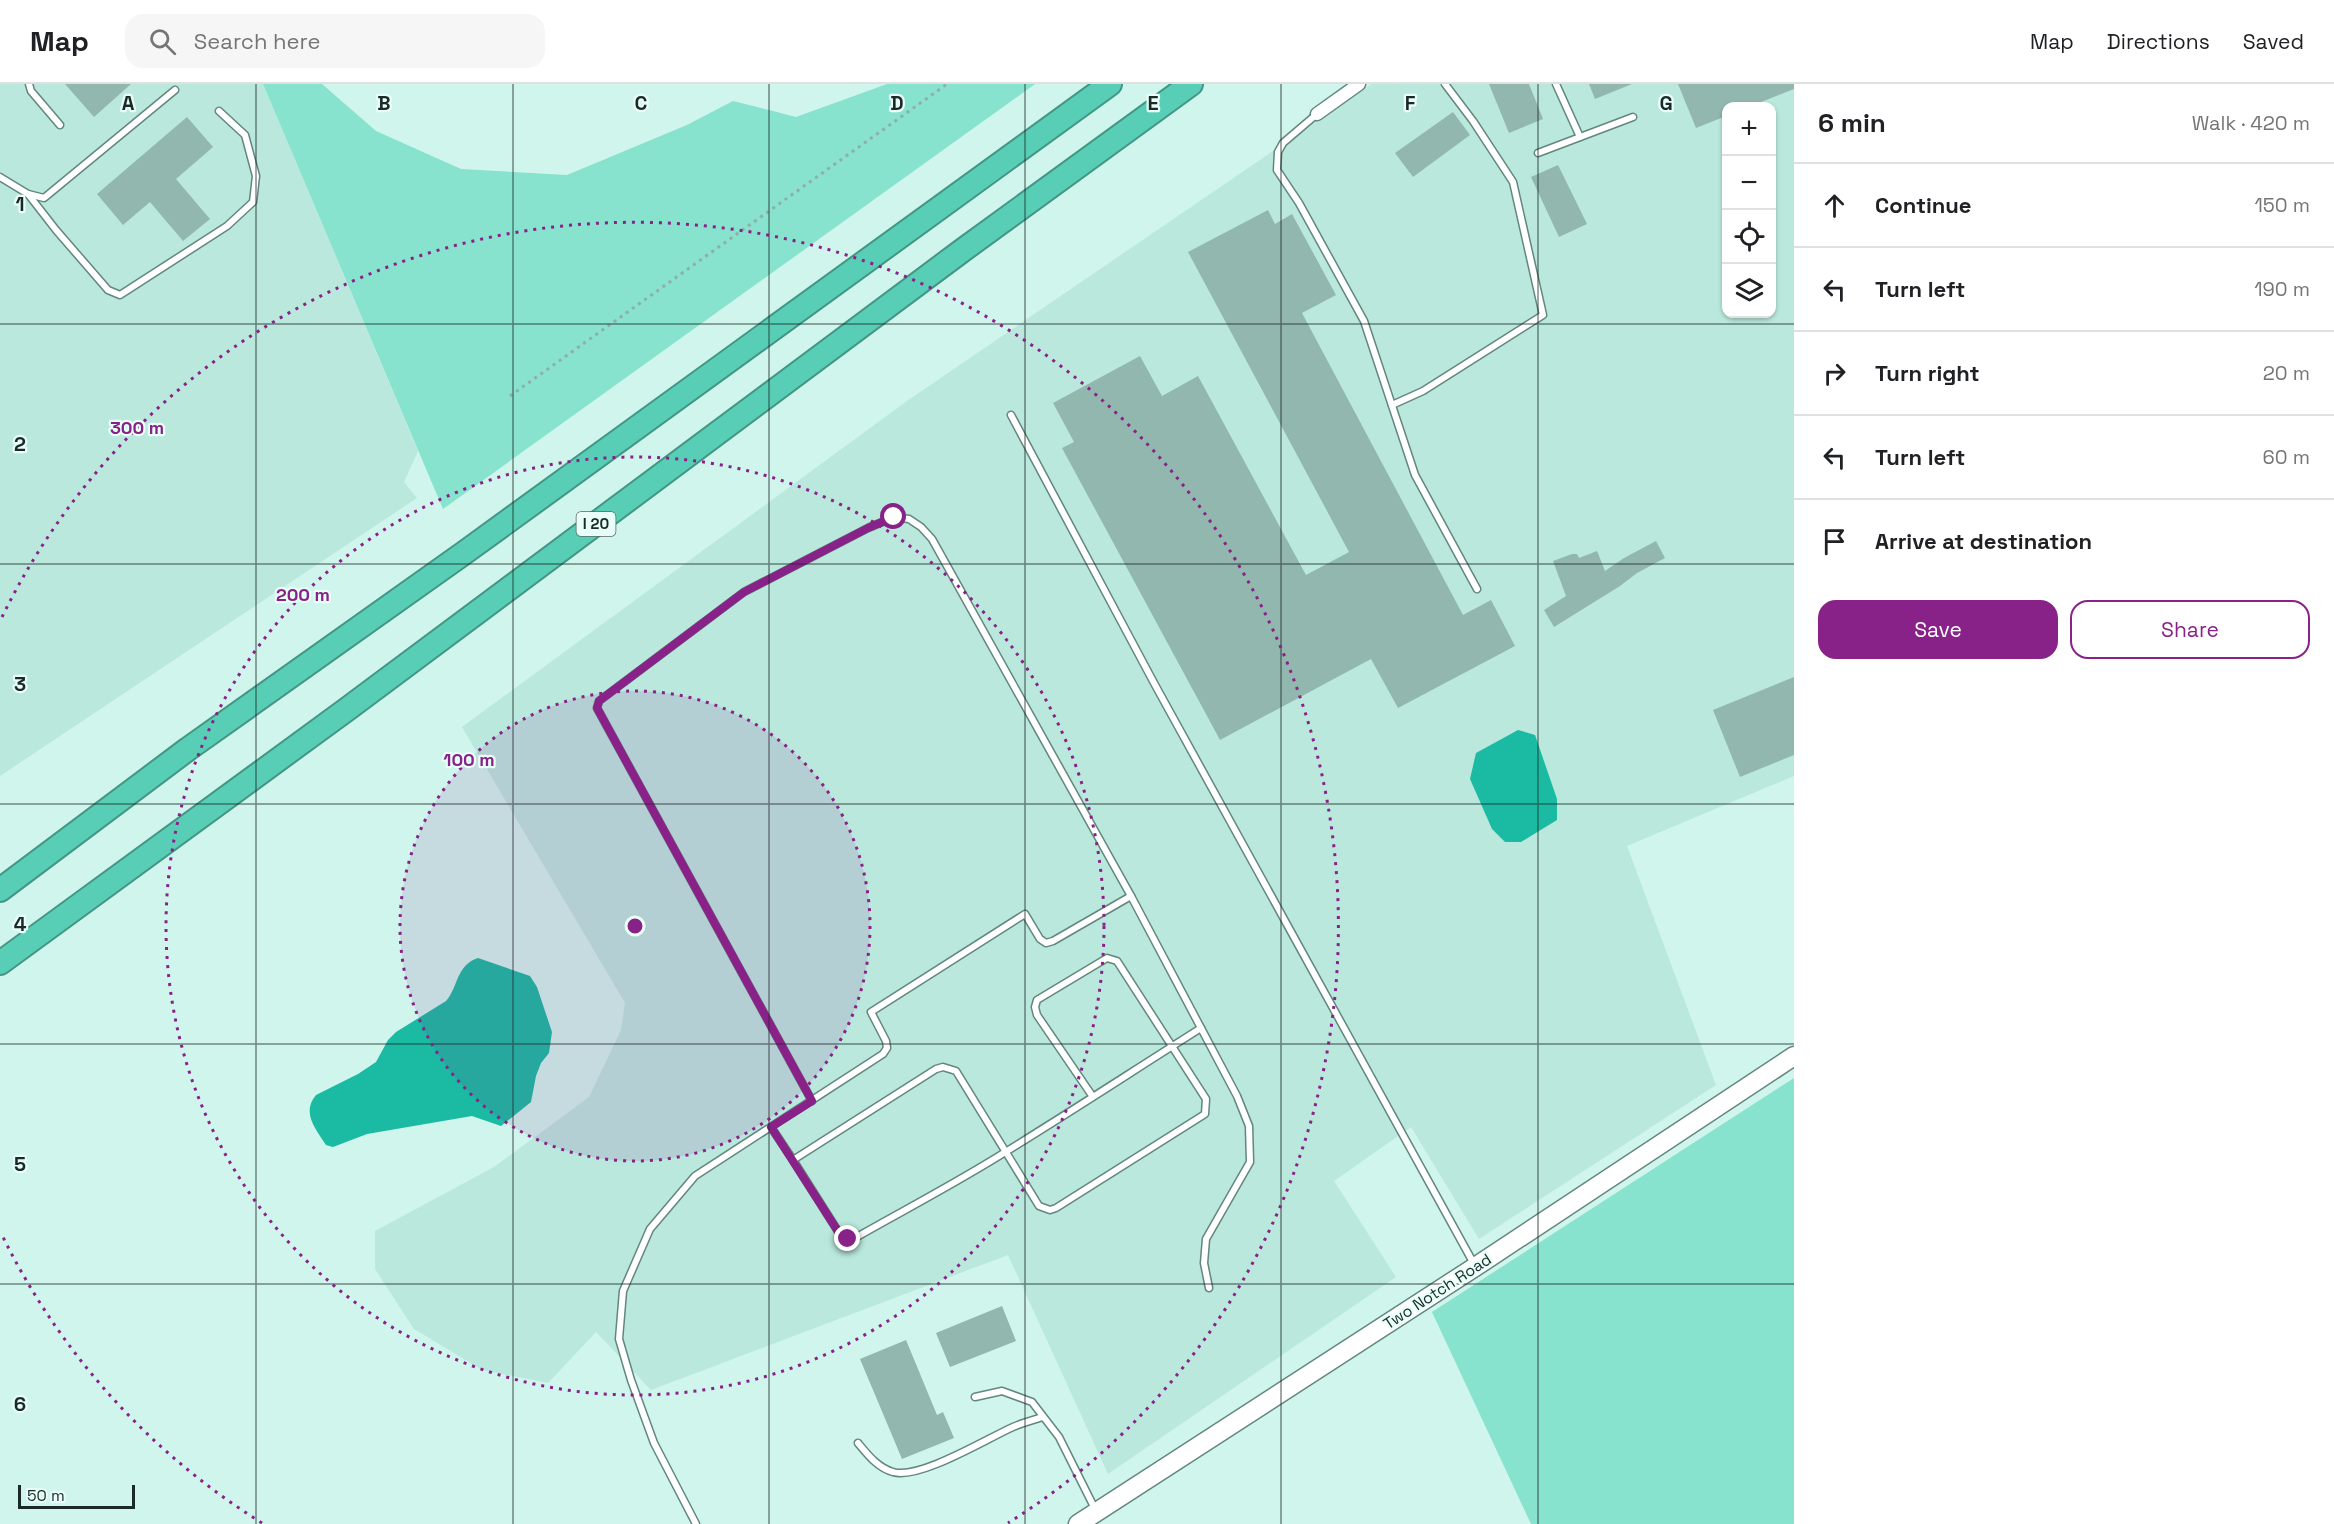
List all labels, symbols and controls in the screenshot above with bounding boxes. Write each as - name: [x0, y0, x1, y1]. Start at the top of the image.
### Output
- search box: [125, 14, 545, 68]
- text: Map: [30, 23, 89, 59]
- icon: search: [146, 25, 179, 58]
- text: Search here: [194, 27, 321, 55]
- text: Map: [2030, 28, 2074, 55]
- text: Directions: [2107, 28, 2210, 55]
- text: Saved: [2243, 28, 2304, 55]
- text: A: [122, 90, 135, 116]
- text: B: [377, 90, 391, 116]
- text: C: [635, 90, 648, 116]
- text: D: [890, 90, 904, 116]
- text: E: [1147, 90, 1159, 116]
- text: F: [1405, 90, 1416, 116]
- text: G: [1659, 90, 1673, 116]
- map controls: [1722, 102, 1776, 318]
- button: +: [1722, 102, 1776, 156]
- text: 6 min: [1818, 106, 1886, 140]
- text: Walk · 420 m: [2192, 110, 2310, 136]
- button: −: [1722, 156, 1776, 210]
- icon: ahead: [1818, 189, 1851, 222]
- text: 1: [15, 191, 25, 217]
- text: Continue: [1875, 191, 1971, 219]
- text: 150 m: [2255, 192, 2310, 218]
- button: locate: [1722, 210, 1776, 264]
- button: layers: [1722, 264, 1776, 318]
- icon: left: [1818, 273, 1851, 306]
- text: Turn left: [1875, 275, 1965, 303]
- text: 190 m: [2254, 276, 2310, 302]
- icon: right: [1818, 357, 1851, 390]
- text: Turn right: [1875, 359, 1980, 387]
- text: 20 m: [2263, 360, 2310, 386]
- text: 300 m: [110, 416, 164, 439]
- text: 2: [14, 431, 26, 457]
- icon: left: [1818, 441, 1851, 474]
- text: Turn left: [1875, 443, 1965, 471]
- text: 60 m: [2263, 444, 2310, 470]
- route start: [880, 503, 906, 529]
- road number: I 20: [576, 512, 616, 536]
- icon: arrive: [1818, 525, 1851, 558]
- text: Arrive at destination: [1875, 527, 2092, 555]
- text: 200 m: [276, 583, 330, 606]
- button: Save: [1818, 600, 2058, 659]
- button: Share: [2070, 600, 2310, 659]
- text: 3: [14, 671, 26, 697]
- text: 100 m: [443, 748, 495, 771]
- text: 4: [14, 911, 27, 937]
- centre of rings: [625, 916, 645, 936]
- text: 5: [14, 1151, 26, 1177]
- route end: [834, 1225, 860, 1251]
- street label: Two Notch Road: [1379, 1249, 1495, 1334]
- text: 6: [14, 1391, 26, 1417]
- scale bar: [18, 1482, 135, 1510]
- text: 50 m: [27, 1485, 65, 1506]

